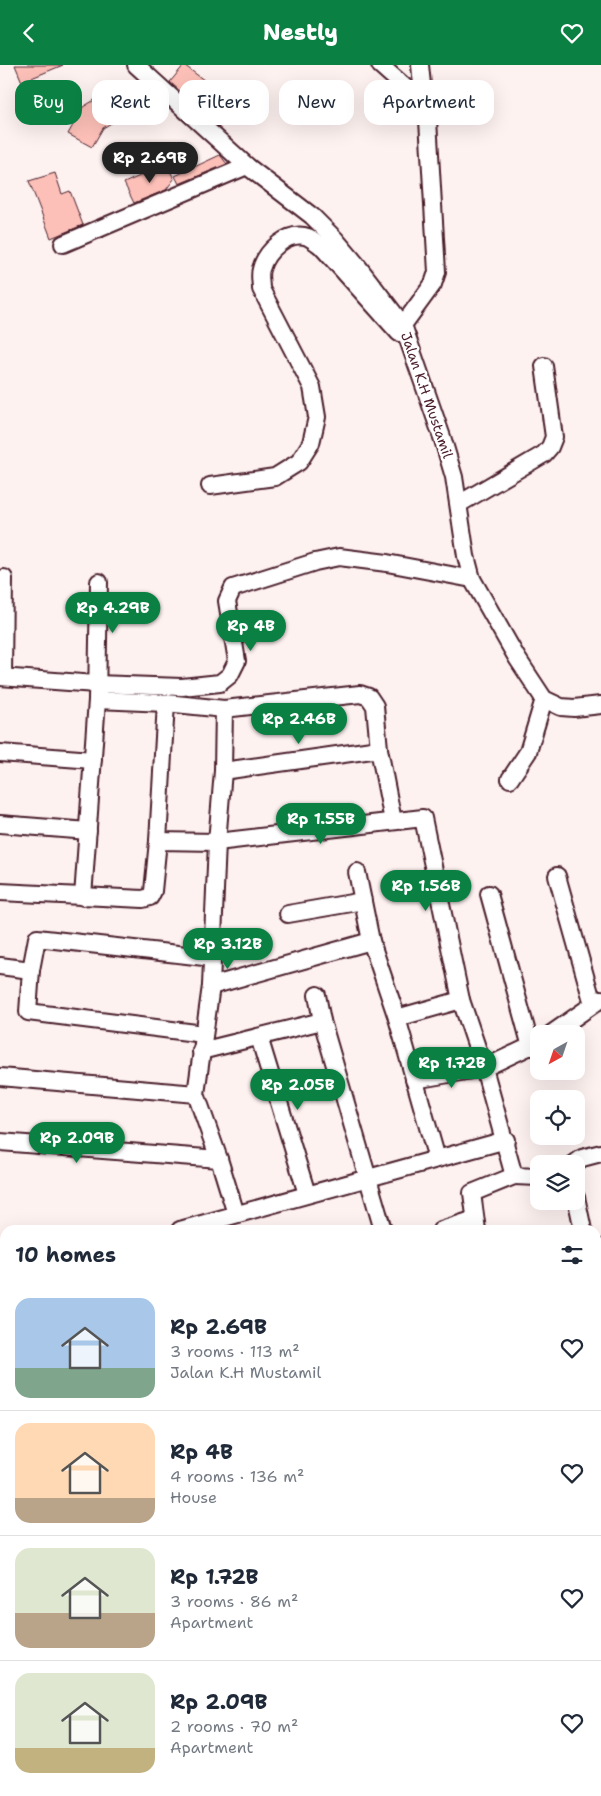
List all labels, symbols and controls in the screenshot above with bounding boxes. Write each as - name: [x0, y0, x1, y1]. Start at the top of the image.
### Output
- text: Nestly: [263, 18, 338, 47]
- icon: back: [15, 19, 43, 47]
- icon: heart: [558, 19, 586, 47]
- chip: Buy: [15, 80, 82, 125]
- chip: Rent: [92, 80, 169, 125]
- chip: Filters: [179, 80, 269, 125]
- chip: New: [279, 80, 354, 125]
- chip: Apartment: [364, 80, 494, 125]
- pin: Rp 2.69B: [98, 141, 202, 184]
- text: Rp 2.69B: [113, 147, 187, 168]
- street label: Jalan K.H Mustamil: [397, 330, 457, 461]
- pin: Rp 4.29B: [61, 591, 165, 634]
- text: Rp 4.29B: [76, 597, 150, 618]
- pin: Rp 4B: [216, 609, 286, 652]
- text: Rp 4B: [227, 615, 275, 636]
- pin: Rp 2.46B: [247, 703, 351, 745]
- text: Rp 2.46B: [262, 708, 336, 729]
- pin: Rp 1.55B: [269, 803, 373, 845]
- text: Rp 1.55B: [287, 808, 355, 829]
- pin: Rp 1.56B: [374, 869, 478, 912]
- text: Rp 1.56B: [391, 875, 461, 896]
- pin: Rp 3.12B: [176, 927, 280, 970]
- text: Rp 3.12B: [194, 933, 262, 954]
- north arrow: [530, 1025, 585, 1080]
- map controls: [530, 1025, 585, 1210]
- pin: Rp 1.72B: [400, 1047, 504, 1089]
- text: Rp 1.72B: [418, 1052, 486, 1073]
- pin: Rp 2.05B: [246, 1069, 350, 1111]
- text: Rp 2.05B: [261, 1074, 335, 1095]
- button: locate: [530, 1090, 585, 1145]
- pin: Rp 2.09B: [25, 1121, 129, 1164]
- text: Rp 2.09B: [40, 1127, 114, 1148]
- button: layers: [530, 1155, 585, 1210]
- text: 10 homes: [15, 1241, 116, 1269]
- icon: filters: [558, 1241, 586, 1269]
- text: Rp 2.69B: [170, 1313, 267, 1341]
- icon: home: [55, 1318, 115, 1378]
- icon: heart: [558, 1334, 586, 1362]
- text: 3 rooms · 113 m²: [170, 1341, 300, 1362]
- text: Jalan K.H Mustamil: [170, 1362, 321, 1383]
- text: Rp 4B: [170, 1438, 233, 1466]
- icon: home: [55, 1443, 115, 1503]
- icon: heart: [558, 1459, 586, 1487]
- text: 4 rooms · 136 m²: [170, 1466, 304, 1487]
- text: House: [170, 1487, 217, 1508]
- text: Rp 1.72B: [170, 1563, 259, 1591]
- icon: home: [55, 1568, 115, 1628]
- icon: heart: [558, 1584, 586, 1612]
- text: 3 rooms · 86 m²: [170, 1591, 298, 1612]
- text: Apartment: [170, 1612, 253, 1633]
- text: Rp 2.09B: [170, 1688, 268, 1716]
- icon: home: [55, 1693, 115, 1753]
- icon: heart: [558, 1709, 586, 1737]
- text: 2 rooms · 70 m²: [170, 1716, 298, 1737]
- text: Apartment: [170, 1737, 253, 1758]

